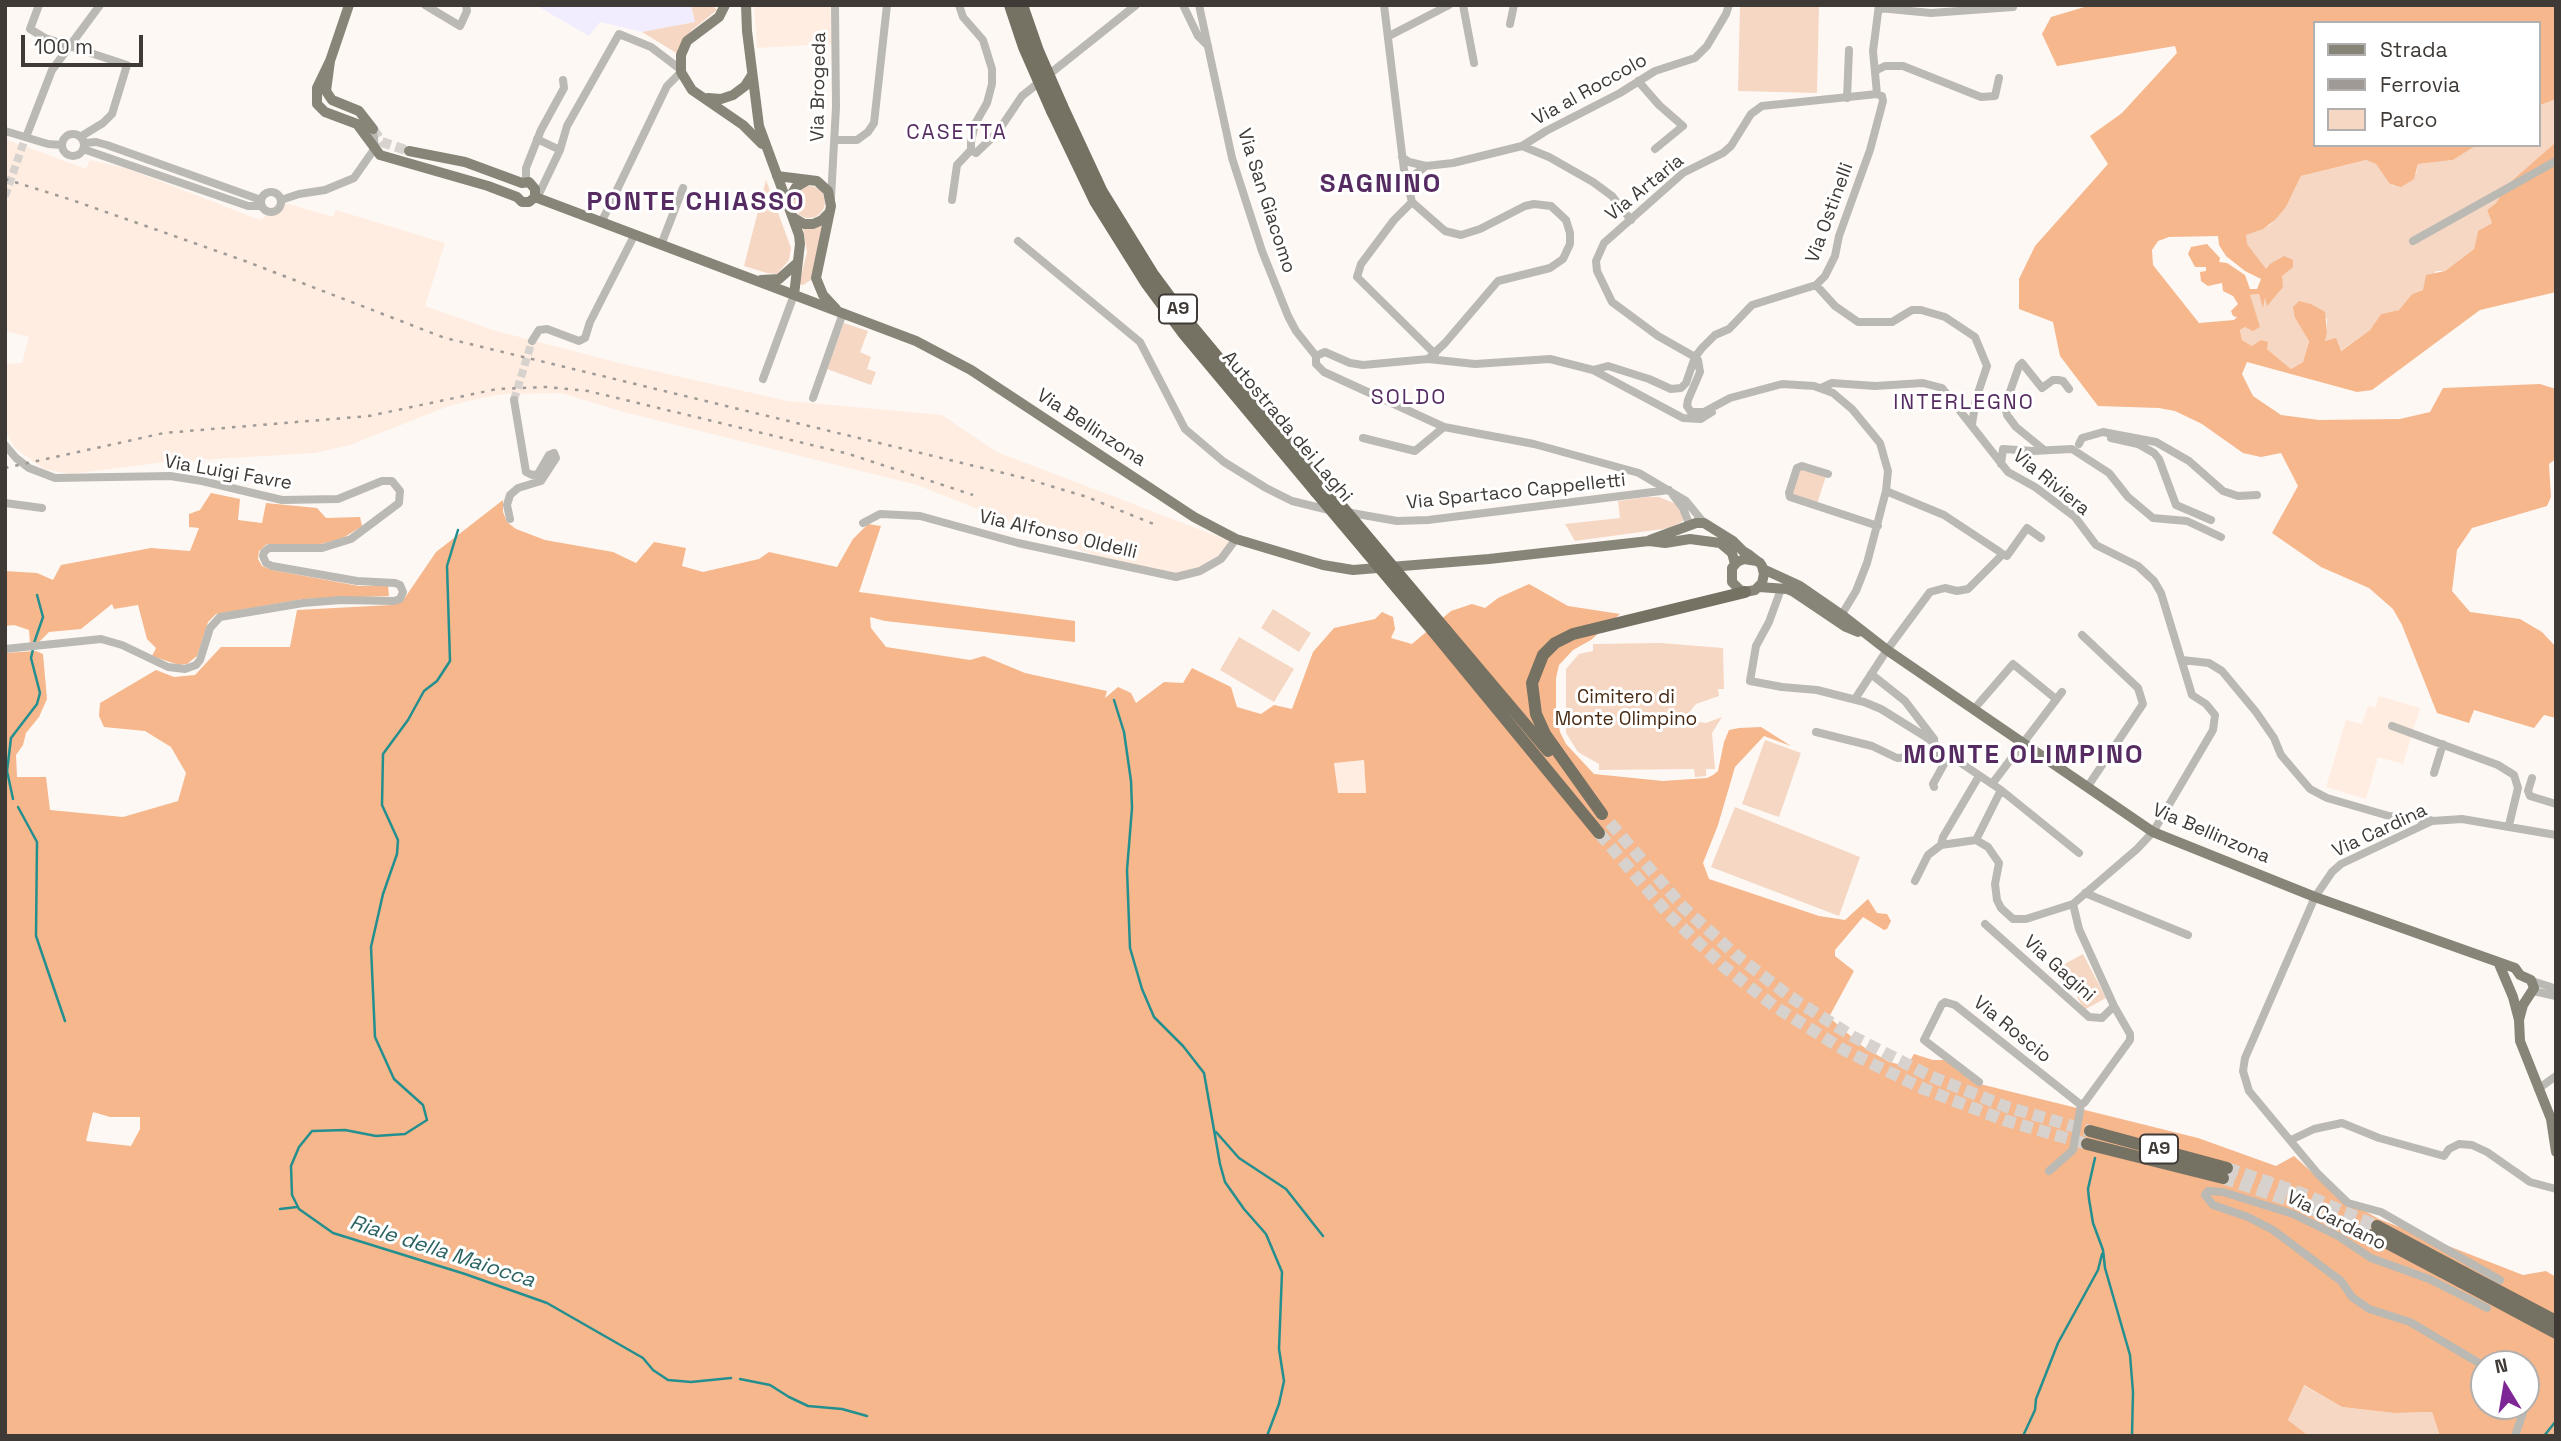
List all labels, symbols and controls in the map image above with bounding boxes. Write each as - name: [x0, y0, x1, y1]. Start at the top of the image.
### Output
- scale bar: [24, 21, 147, 65]
- legend: [2312, 21, 2540, 147]
- street label: Via Brogeda: [807, 32, 831, 142]
- text: 100 m: [34, 33, 93, 60]
- text: Strada: [2380, 36, 2447, 63]
- street label: Via al Roccolo: [1529, 49, 1651, 131]
- text: Ferrovia: [2380, 71, 2460, 98]
- text: Parco: [2380, 106, 2438, 133]
- district label: CASETTA: [907, 120, 1007, 146]
- street label: Via San Giacomo: [1232, 126, 1300, 276]
- street label: Via Artaria: [1601, 150, 1689, 226]
- street label: Via Ostinelli: [1801, 160, 1859, 266]
- district label: SAGNINO: [1321, 169, 1441, 201]
- district label: PONTE CHIASSO: [588, 187, 804, 219]
- road number: A9: [1159, 295, 1197, 324]
- street label: Autostrada dei Laghi: [1217, 347, 1357, 507]
- street label: Via Bellinzona: [1032, 384, 1150, 472]
- district label: SOLDO: [1371, 385, 1447, 411]
- district label: INTERLEGNO: [1894, 390, 2034, 416]
- street label: Via Riviera: [2008, 445, 2094, 521]
- street label: Via Luigi Favre: [162, 451, 294, 495]
- street label: Via Spartaco Cappelletti: [1405, 469, 1627, 515]
- street label: Via Alfonso Oldelli: [977, 506, 1139, 564]
- park label: Cimitero di Monte Olimpino: [1555, 687, 1697, 731]
- district label: MONTE OLIMPINO: [1905, 740, 2143, 772]
- street label: Via Bellinzona: [2149, 799, 2273, 869]
- street label: Via Cardina: [2329, 799, 2431, 863]
- street label: Via Gagini: [2018, 931, 2100, 1007]
- street label: Via Roscio: [1968, 992, 2056, 1068]
- road number: A9: [2140, 1134, 2178, 1164]
- street label: Via Cardano: [2282, 1186, 2390, 1256]
- water label: Riale della Maiocca: [346, 1210, 538, 1294]
- north arrow: [2470, 1350, 2540, 1420]
- text: N: [2493, 1352, 2510, 1379]

